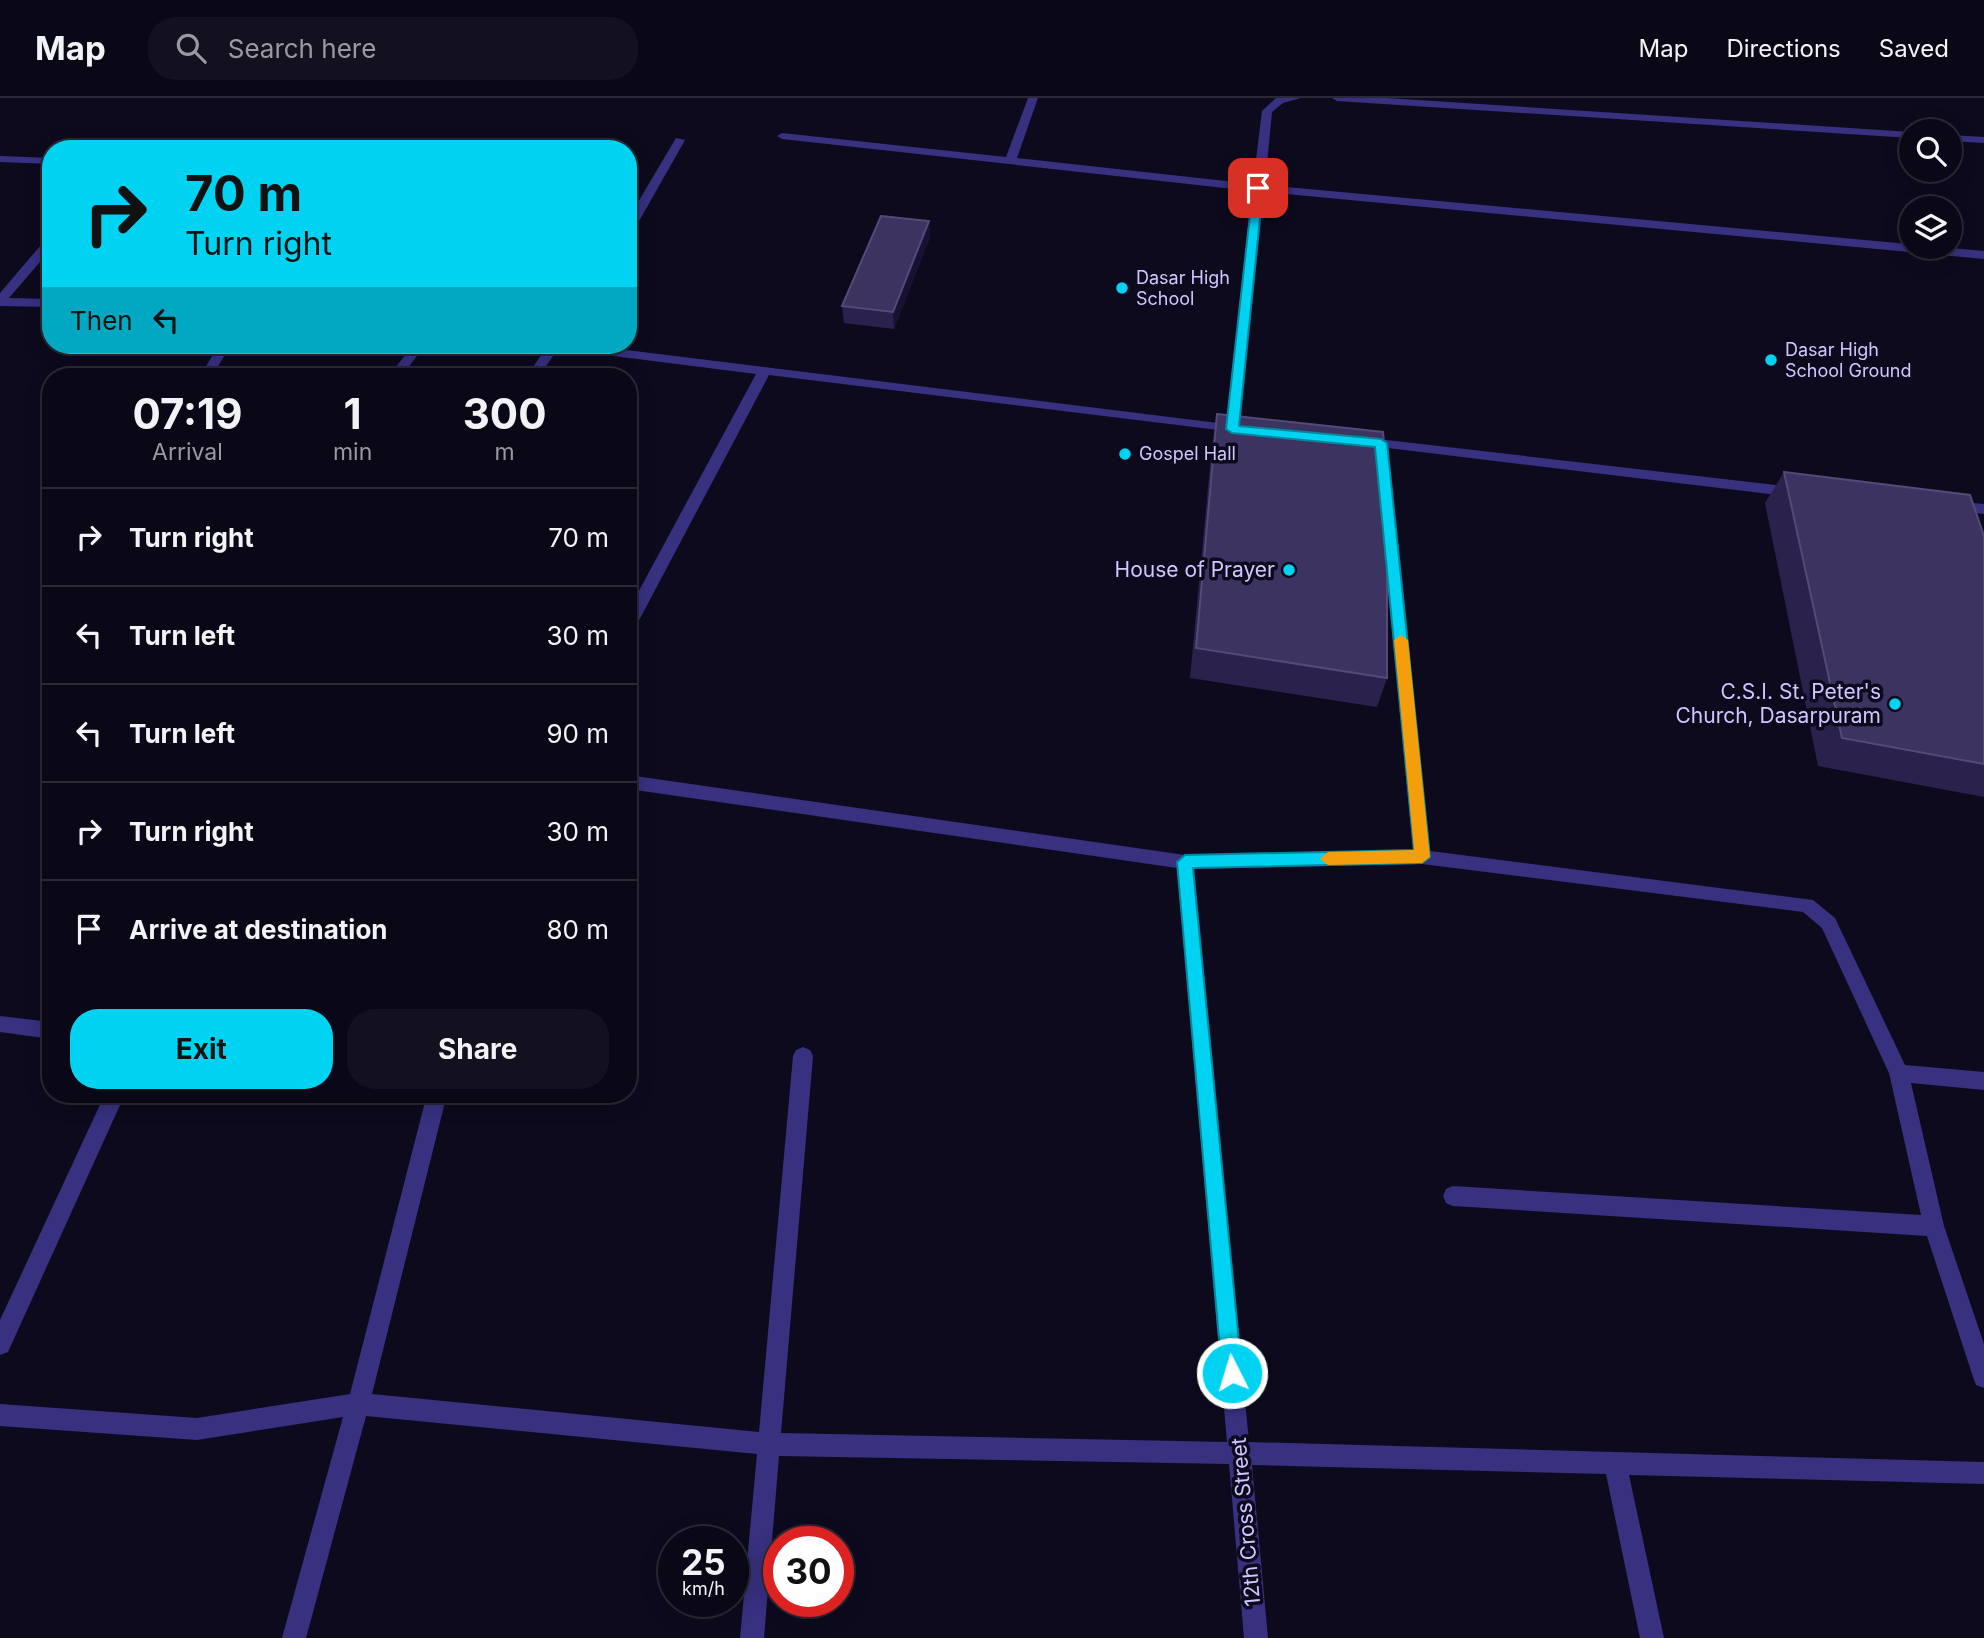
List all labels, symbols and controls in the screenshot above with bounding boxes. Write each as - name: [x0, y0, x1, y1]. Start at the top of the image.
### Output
- search box: [148, 17, 638, 80]
- text: Map: [35, 28, 106, 68]
- icon: search: [172, 29, 210, 67]
- text: Search here: [228, 33, 376, 64]
- text: Map: [1639, 34, 1688, 63]
- text: Directions: [1726, 34, 1841, 63]
- text: Saved: [1879, 34, 1949, 63]
- map controls: [1899, 119, 1962, 259]
- button: search: [1899, 119, 1962, 182]
- pin: [1228, 158, 1288, 218]
- text: 70 m: [185, 164, 302, 223]
- icon: right: [70, 168, 161, 259]
- icon: arrive: [1239, 169, 1277, 207]
- button: layers: [1899, 196, 1962, 259]
- text: Turn right: [185, 224, 332, 263]
- place label: Dasar High School: [1136, 267, 1230, 309]
- marker: Dasar High School: [1114, 280, 1130, 296]
- icon: left: [147, 301, 185, 339]
- text: Then: [70, 305, 133, 336]
- place label: Dasar High School Ground: [1785, 339, 1911, 381]
- marker: Dasar High School Ground: [1763, 352, 1779, 368]
- text: 07:19: [133, 388, 242, 439]
- text: 1: [344, 388, 362, 439]
- text: 300: [463, 388, 547, 439]
- text: Arrival: [152, 438, 223, 466]
- text: min: [333, 438, 372, 466]
- text: m: [495, 438, 515, 466]
- place label: Gospel Hall: [1139, 443, 1236, 464]
- marker: Gospel Hall: [1117, 446, 1133, 462]
- icon: right: [70, 518, 108, 556]
- text: Turn right: [129, 522, 254, 553]
- text: 70 m: [548, 522, 609, 553]
- place label: House of Prayer: [1115, 557, 1275, 582]
- marker: House of Prayer: [1281, 562, 1297, 578]
- icon: left: [70, 616, 108, 654]
- text: Turn left: [129, 620, 235, 651]
- text: 30 m: [546, 620, 609, 651]
- place label: C.S.I. St. Peter's Church, Dasarpuram: [1675, 679, 1881, 728]
- marker: C.S.I. St. Peter's Church, Dasarpuram: [1887, 696, 1903, 712]
- icon: left: [70, 714, 108, 752]
- text: Turn left: [129, 718, 235, 749]
- text: 90 m: [546, 718, 609, 749]
- icon: right: [70, 812, 108, 850]
- text: Turn right: [129, 816, 254, 847]
- text: 30 m: [546, 816, 609, 847]
- icon: arrive: [70, 910, 108, 948]
- text: Arrive at destination: [129, 914, 388, 945]
- text: 80 m: [546, 914, 609, 945]
- button: Exit: [70, 1009, 333, 1089]
- button: Share: [347, 1009, 609, 1089]
- position arrow: [1195, 1336, 1269, 1410]
- street label: 12th Cross Street: [1226, 1436, 1265, 1607]
- speed limit sign: 30: [763, 1526, 854, 1617]
- text: 25: [681, 1541, 726, 1583]
- text: km/h: [682, 1578, 725, 1599]

